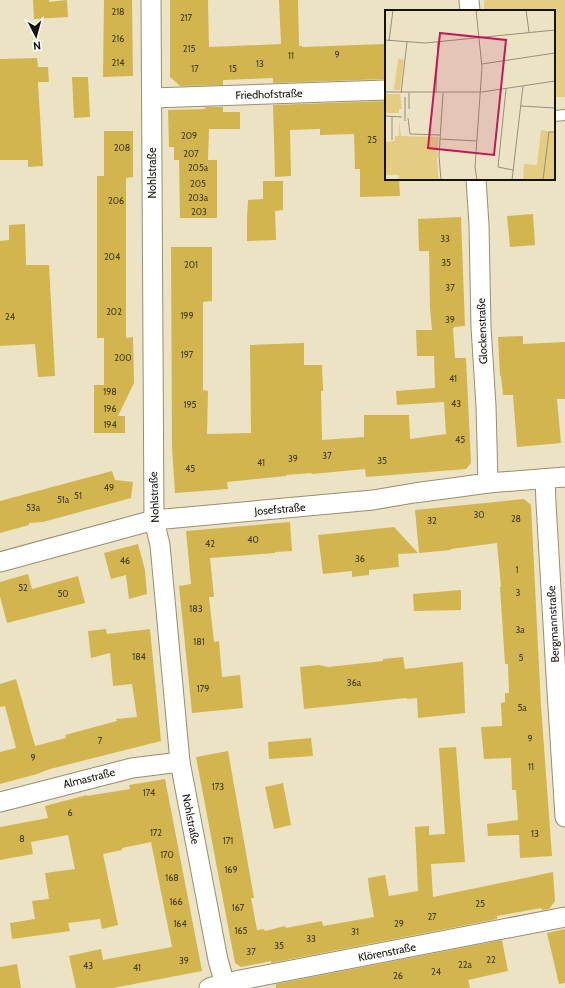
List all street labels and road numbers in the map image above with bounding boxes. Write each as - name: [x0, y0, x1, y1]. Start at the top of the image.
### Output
- street label: Friedhofstraße: [235, 86, 303, 102]
- street label: Nohlstraße: [145, 147, 159, 199]
- street label: Glockenstraße: [474, 297, 490, 364]
- street label: Nohlstraße: [146, 471, 162, 523]
- street label: Josefstraße: [253, 500, 307, 518]
- street label: Bergmannstraße: [544, 585, 562, 663]
- street label: Almastraße: [62, 765, 117, 791]
- street label: Nohlstraße: [179, 793, 203, 846]
- street label: Klörenstraße: [357, 939, 418, 964]

